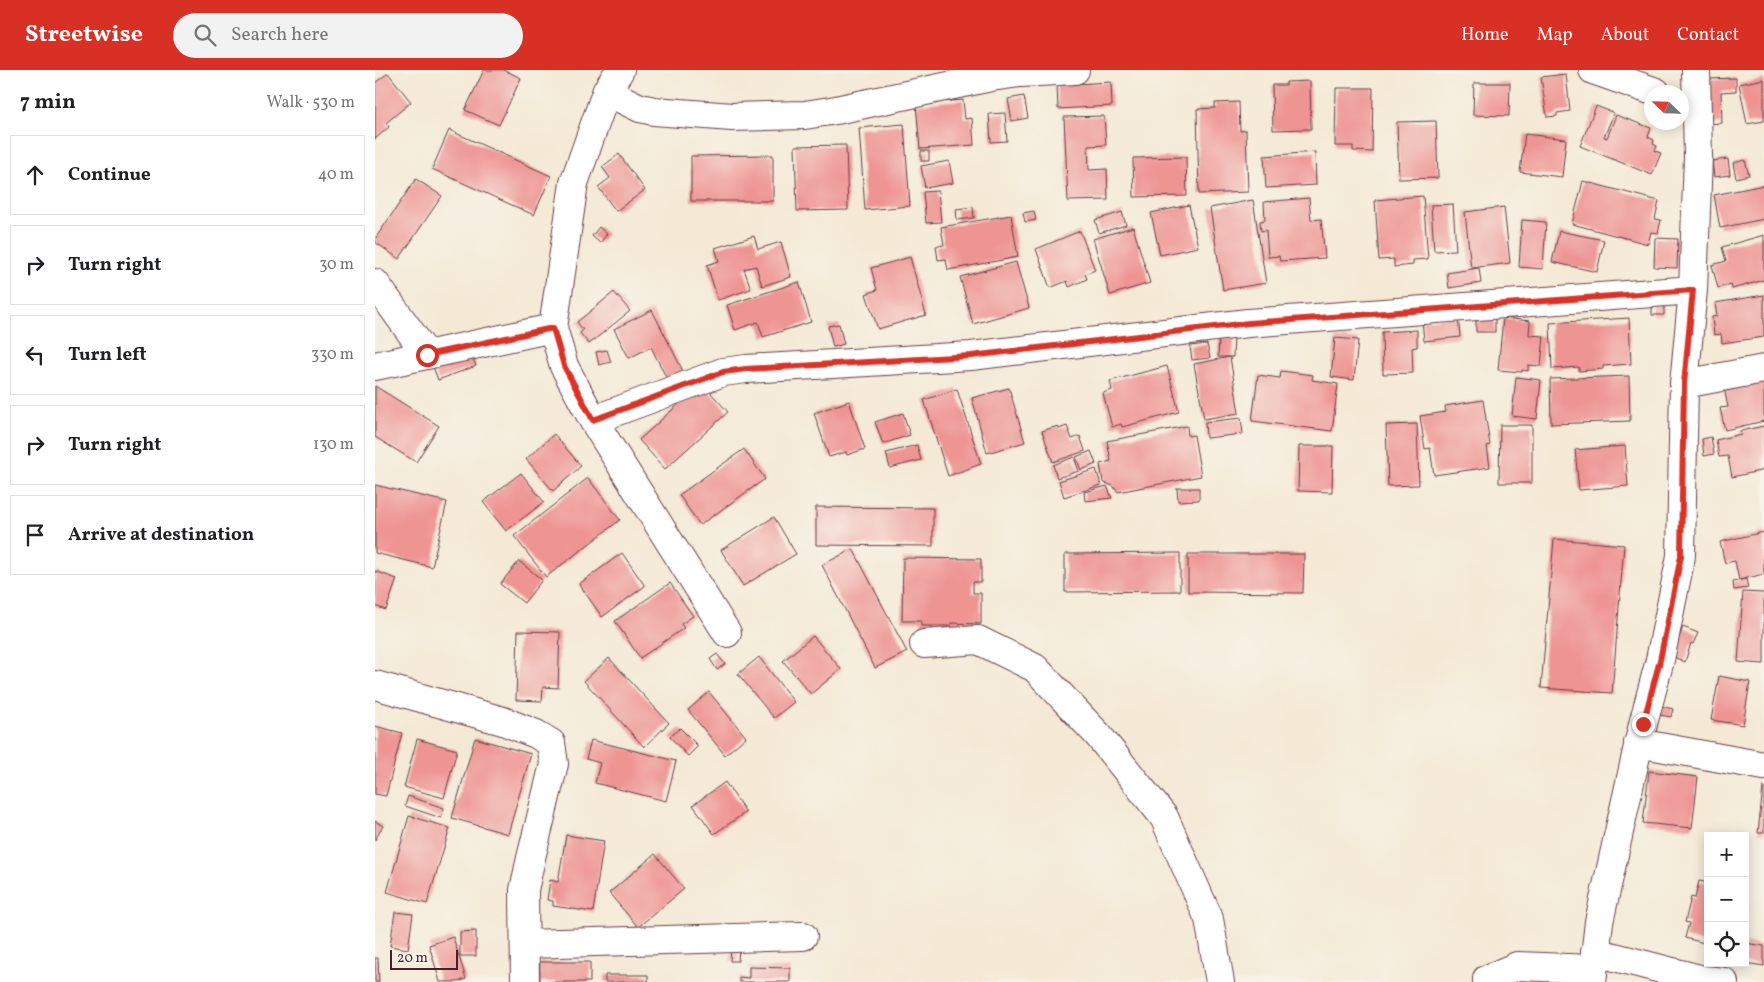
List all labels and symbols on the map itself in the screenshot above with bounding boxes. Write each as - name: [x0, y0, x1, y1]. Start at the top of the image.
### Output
- north arrow: [1644, 85, 1689, 130]
- route start: [416, 344, 439, 367]
- route end: [1632, 713, 1655, 736]
- scale bar: [390, 947, 457, 970]

